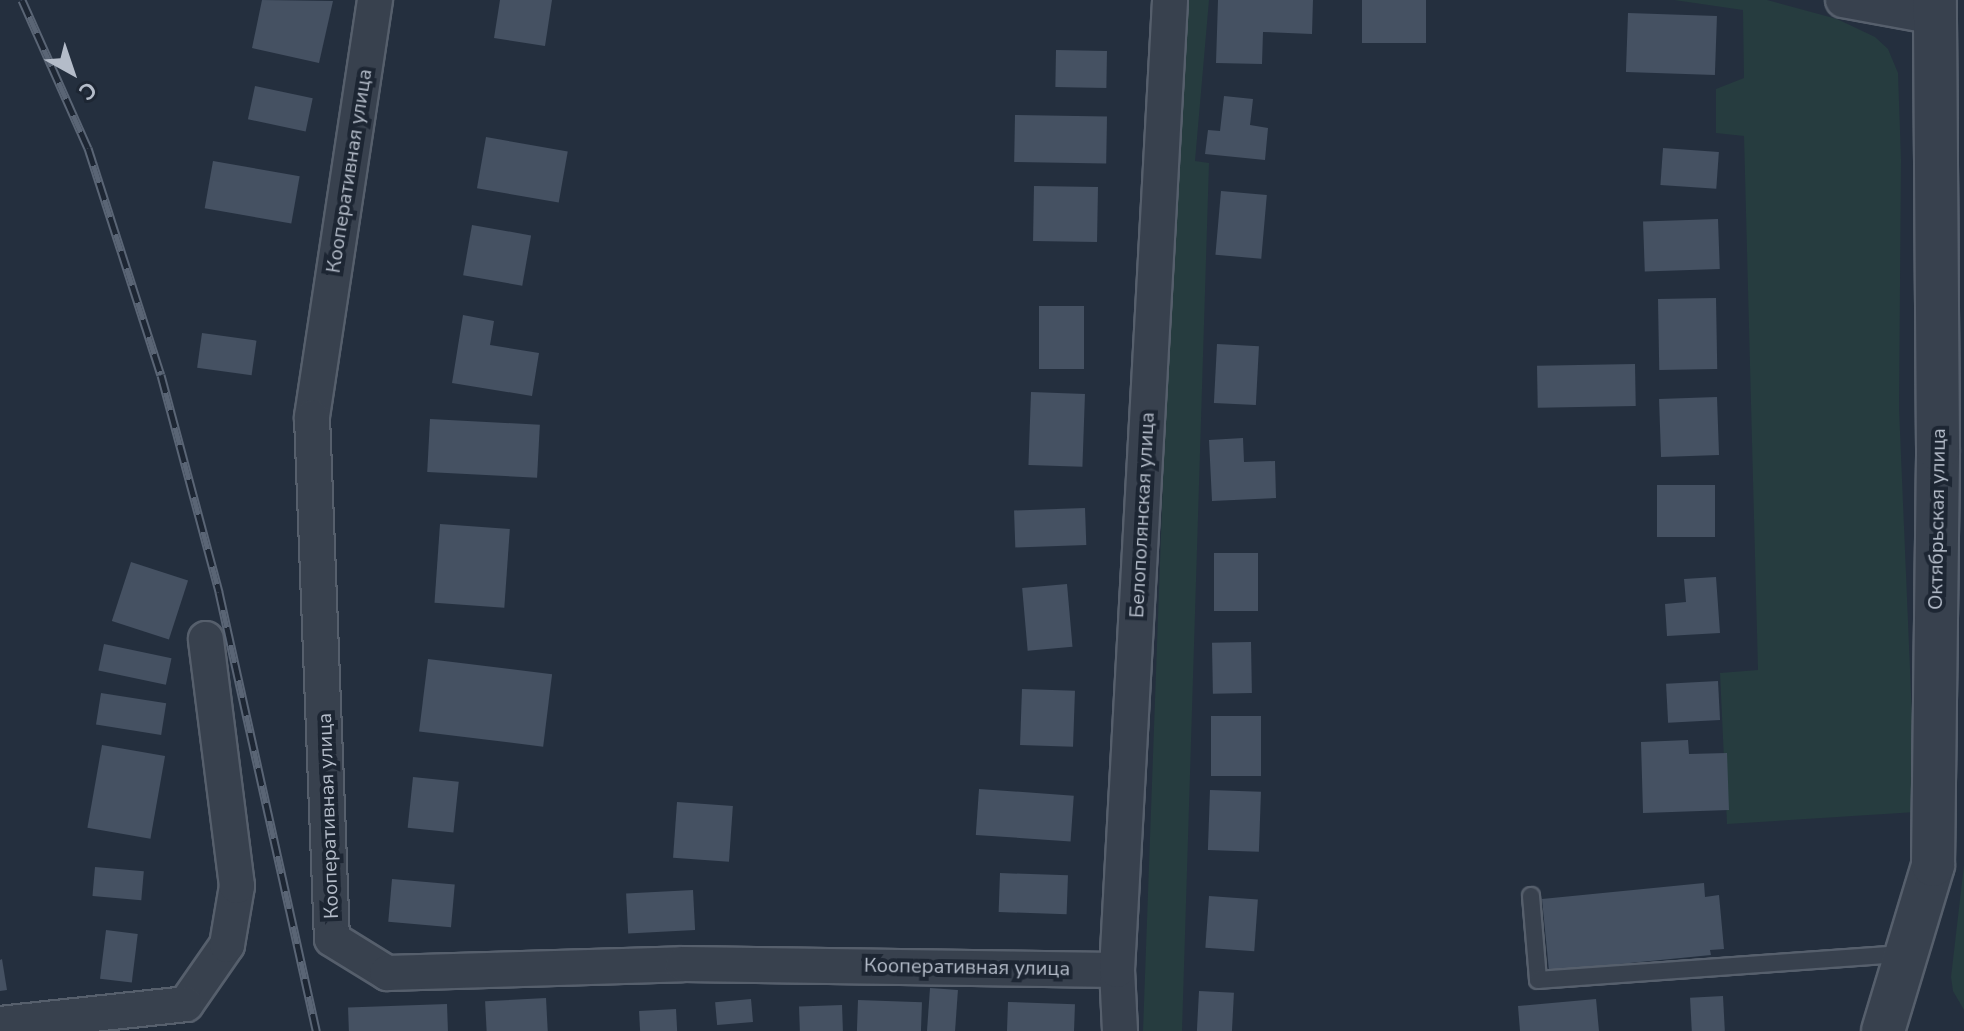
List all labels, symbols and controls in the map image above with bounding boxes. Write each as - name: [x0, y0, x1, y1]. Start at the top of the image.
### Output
- north arrow: [32, 32, 112, 112]
- street label: Кооперативная улица: [321, 67, 377, 275]
- text: С: [72, 74, 103, 107]
- street label: Белополянская улица: [1125, 411, 1159, 619]
- street label: Октябрьская улица: [1923, 428, 1951, 610]
- street label: Кооперативная улица: [312, 713, 344, 919]
- street label: Кооперативная улица: [864, 953, 1070, 981]

